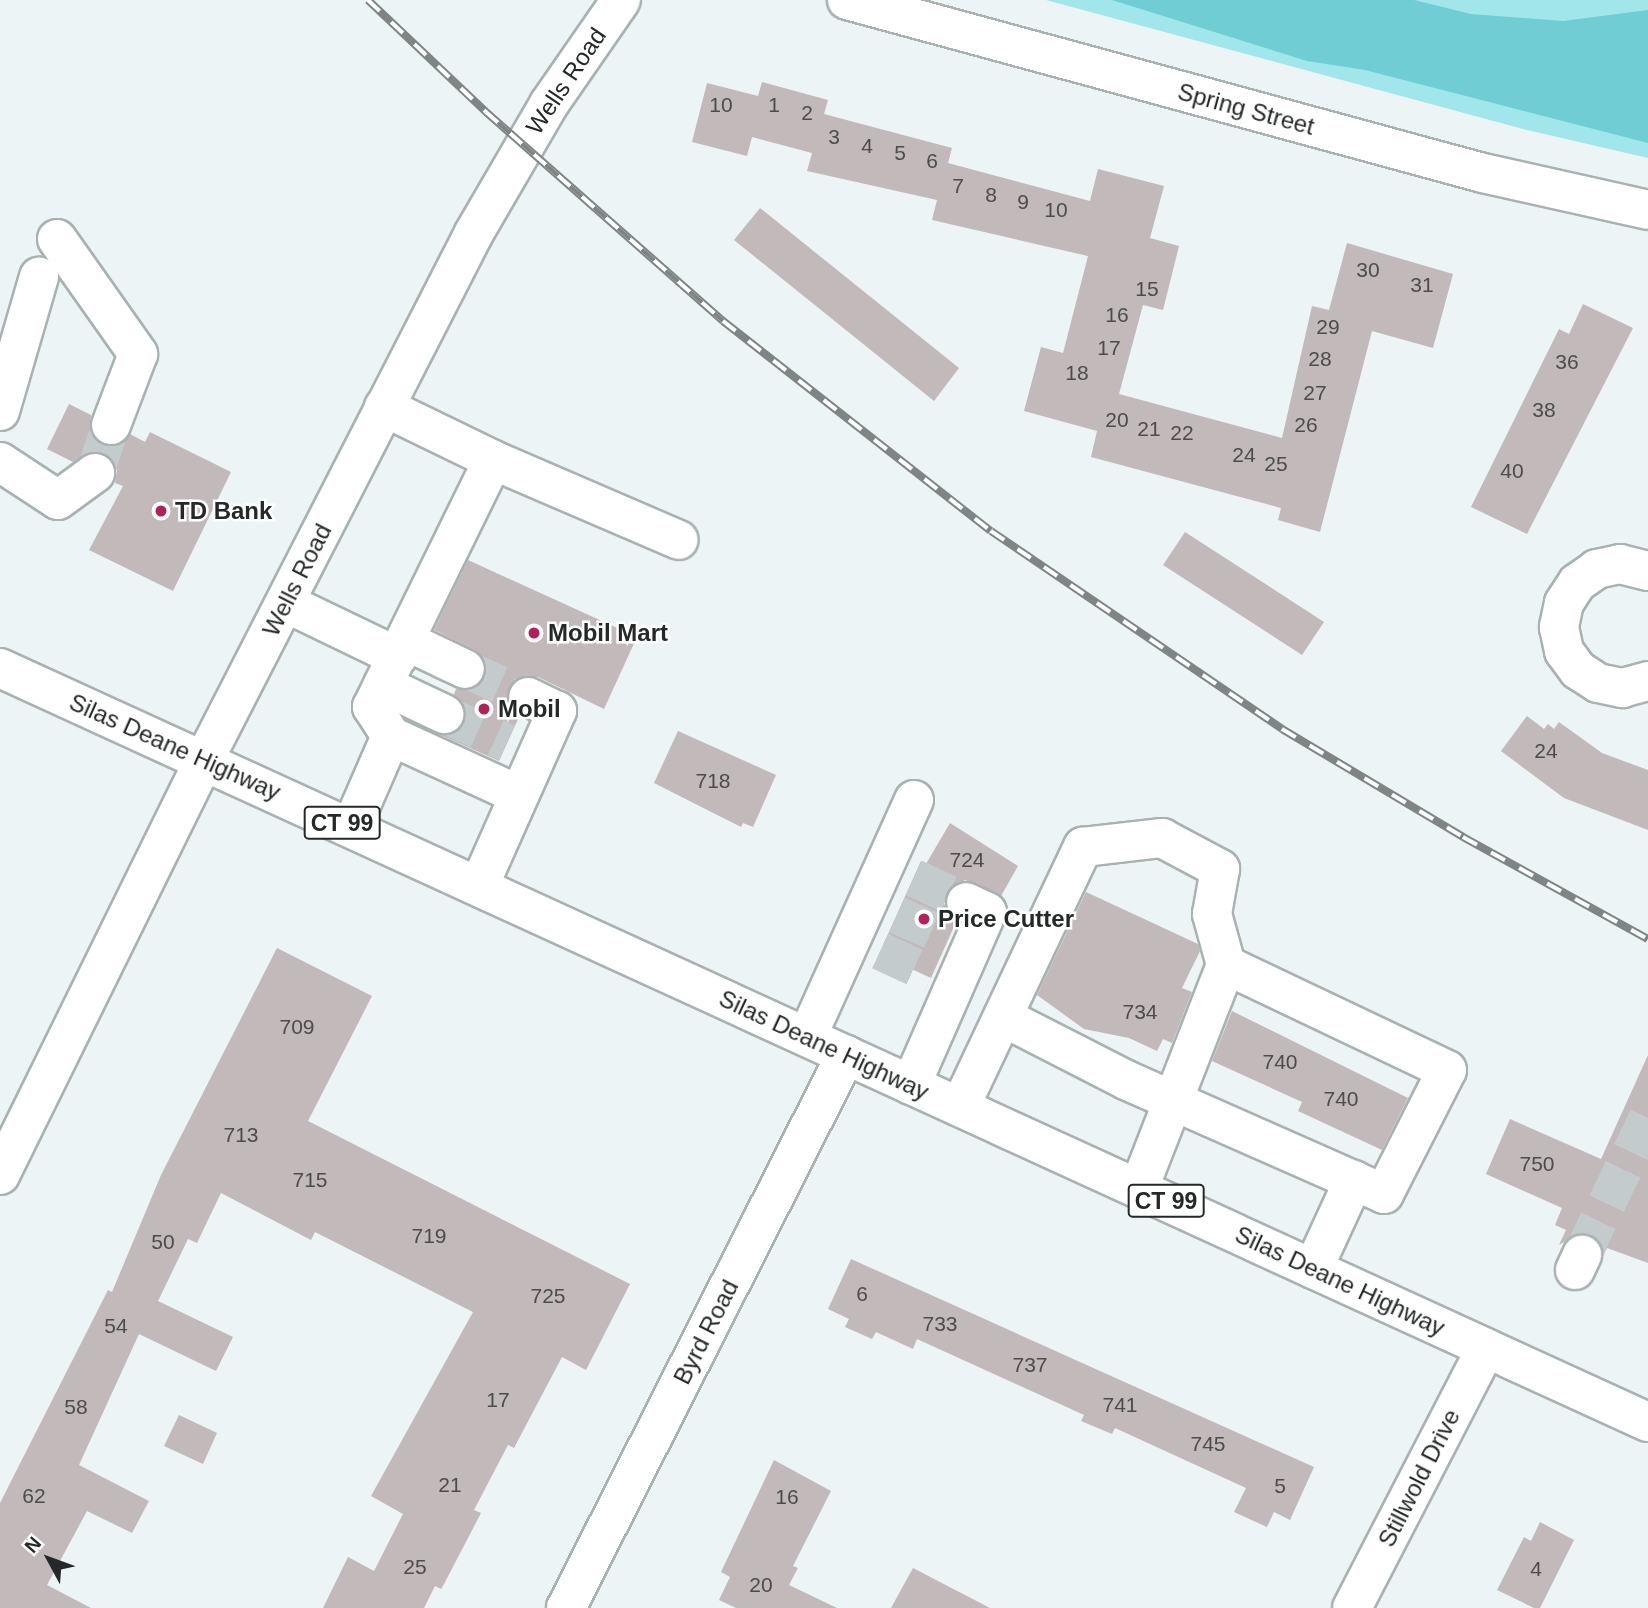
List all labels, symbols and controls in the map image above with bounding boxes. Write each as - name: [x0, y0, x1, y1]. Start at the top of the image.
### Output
- street label: Wells Road: [520, 22, 612, 140]
- street label: Spring Street: [1175, 77, 1317, 141]
- house number: 10: [709, 92, 733, 118]
- house number: 1: [768, 92, 780, 118]
- house number: 2: [801, 100, 813, 126]
- house number: 3: [828, 124, 840, 150]
- house number: 4: [861, 133, 873, 159]
- house number: 5: [894, 140, 906, 166]
- house number: 6: [926, 148, 938, 174]
- house number: 7: [952, 173, 964, 199]
- house number: 8: [985, 182, 997, 208]
- house number: 9: [1017, 189, 1029, 215]
- house number: 10: [1044, 197, 1068, 223]
- house number: 30: [1356, 257, 1380, 283]
- house number: 31: [1410, 272, 1434, 298]
- house number: 15: [1135, 276, 1159, 302]
- house number: 16: [1105, 302, 1129, 328]
- house number: 29: [1316, 314, 1340, 340]
- house number: 17: [1097, 335, 1121, 361]
- house number: 28: [1308, 346, 1332, 372]
- house number: 36: [1555, 349, 1579, 375]
- house number: 18: [1065, 360, 1089, 386]
- house number: 27: [1303, 380, 1327, 406]
- house number: 38: [1532, 397, 1556, 423]
- house number: 20: [1105, 407, 1129, 433]
- house number: 26: [1294, 412, 1318, 438]
- house number: 21: [1137, 416, 1161, 442]
- house number: 22: [1170, 420, 1194, 446]
- house number: 24: [1232, 442, 1256, 468]
- house number: 25: [1264, 451, 1288, 477]
- house number: 40: [1500, 458, 1524, 484]
- place label: TD Bank: [175, 497, 272, 525]
- marker: TD Bank: [153, 503, 169, 519]
- street label: Wells Road: [256, 519, 338, 641]
- place label: Mobil Mart: [548, 619, 668, 647]
- marker: Mobil Mart: [526, 625, 542, 641]
- street label: Silas Deane Highway: [65, 687, 285, 807]
- place label: Mobil: [498, 695, 561, 723]
- marker: Mobil: [476, 701, 492, 717]
- house number: 24: [1534, 738, 1558, 764]
- house number: 718: [695, 768, 731, 794]
- road number: CT 99: [304, 804, 380, 842]
- house number: 724: [949, 847, 985, 873]
- place label: Price Cutter: [938, 905, 1074, 933]
- marker: Price Cutter: [916, 911, 932, 927]
- street label: Silas Deane Highway: [715, 984, 933, 1106]
- house number: 734: [1122, 999, 1158, 1025]
- house number: 709: [279, 1014, 315, 1040]
- house number: 740: [1262, 1049, 1298, 1075]
- house number: 740: [1323, 1086, 1359, 1112]
- house number: 713: [223, 1122, 259, 1148]
- house number: 750: [1519, 1151, 1555, 1177]
- house number: 715: [292, 1167, 328, 1193]
- road number: CT 99: [1128, 1182, 1204, 1220]
- street label: Silas Deane Highway: [1231, 1220, 1449, 1342]
- house number: 719: [411, 1223, 447, 1249]
- house number: 50: [151, 1229, 175, 1255]
- street label: Byrd Road: [667, 1275, 745, 1389]
- house number: 6: [856, 1281, 868, 1307]
- house number: 725: [530, 1283, 566, 1309]
- house number: 733: [922, 1311, 958, 1337]
- house number: 54: [104, 1313, 128, 1339]
- house number: 737: [1012, 1352, 1048, 1378]
- house number: 17: [486, 1387, 510, 1413]
- house number: 741: [1102, 1392, 1138, 1418]
- house number: 58: [64, 1394, 88, 1420]
- street label: Stillwold Drive: [1372, 1404, 1466, 1552]
- house number: 745: [1190, 1431, 1226, 1457]
- house number: 21: [438, 1472, 462, 1498]
- house number: 5: [1274, 1473, 1286, 1499]
- house number: 62: [22, 1483, 46, 1509]
- house number: 16: [775, 1484, 799, 1510]
- north arrow: [14, 1524, 84, 1594]
- text: N: [20, 1533, 45, 1557]
- house number: 25: [403, 1554, 427, 1580]
- house number: 4: [1530, 1556, 1542, 1582]
- house number: 20: [749, 1572, 773, 1598]

